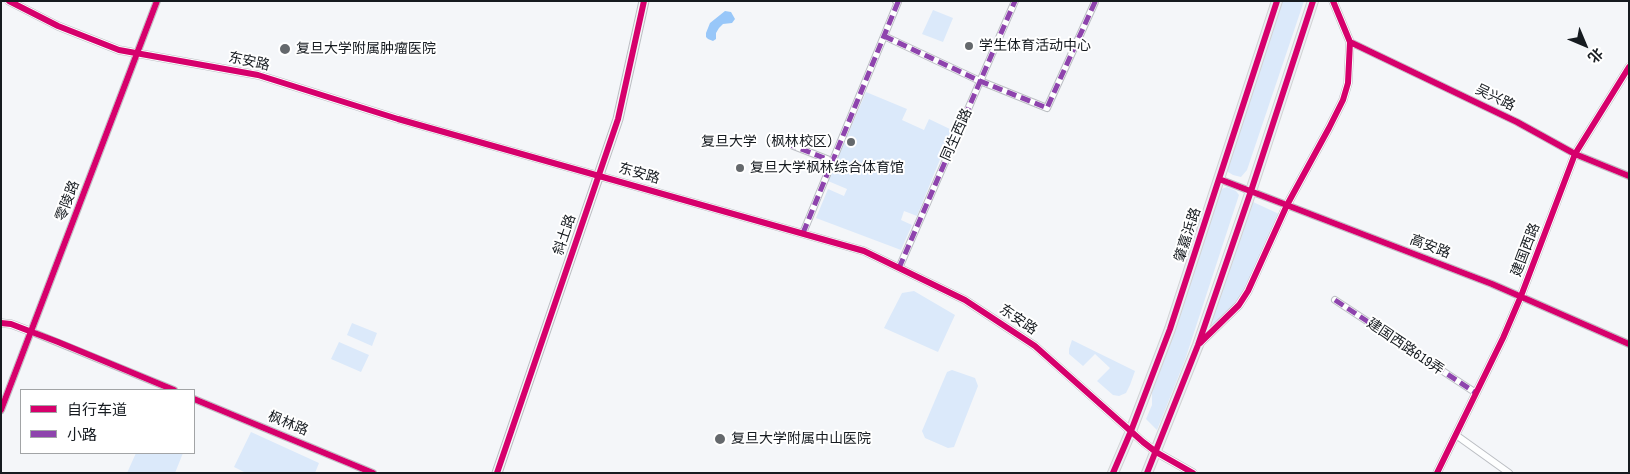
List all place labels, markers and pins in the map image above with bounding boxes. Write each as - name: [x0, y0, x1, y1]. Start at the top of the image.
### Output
- place label: 学生体育活动中心: [979, 38, 1091, 54]
- marker: 学生体育活动中心: [963, 40, 975, 52]
- place label: 复旦大学附属肿瘤医院: [296, 41, 436, 57]
- marker: 复旦大学附属肿瘤医院: [278, 42, 292, 56]
- place label: 复旦大学（枫林校区）: [701, 134, 841, 150]
- marker: 复旦大学（枫林校区）: [845, 136, 857, 148]
- place label: 复旦大学枫林综合体育馆: [750, 160, 904, 176]
- marker: 复旦大学枫林综合体育馆: [734, 162, 746, 174]
- place label: 复旦大学附属中山医院: [731, 431, 871, 447]
- marker: 复旦大学附属中山医院: [713, 432, 727, 446]

